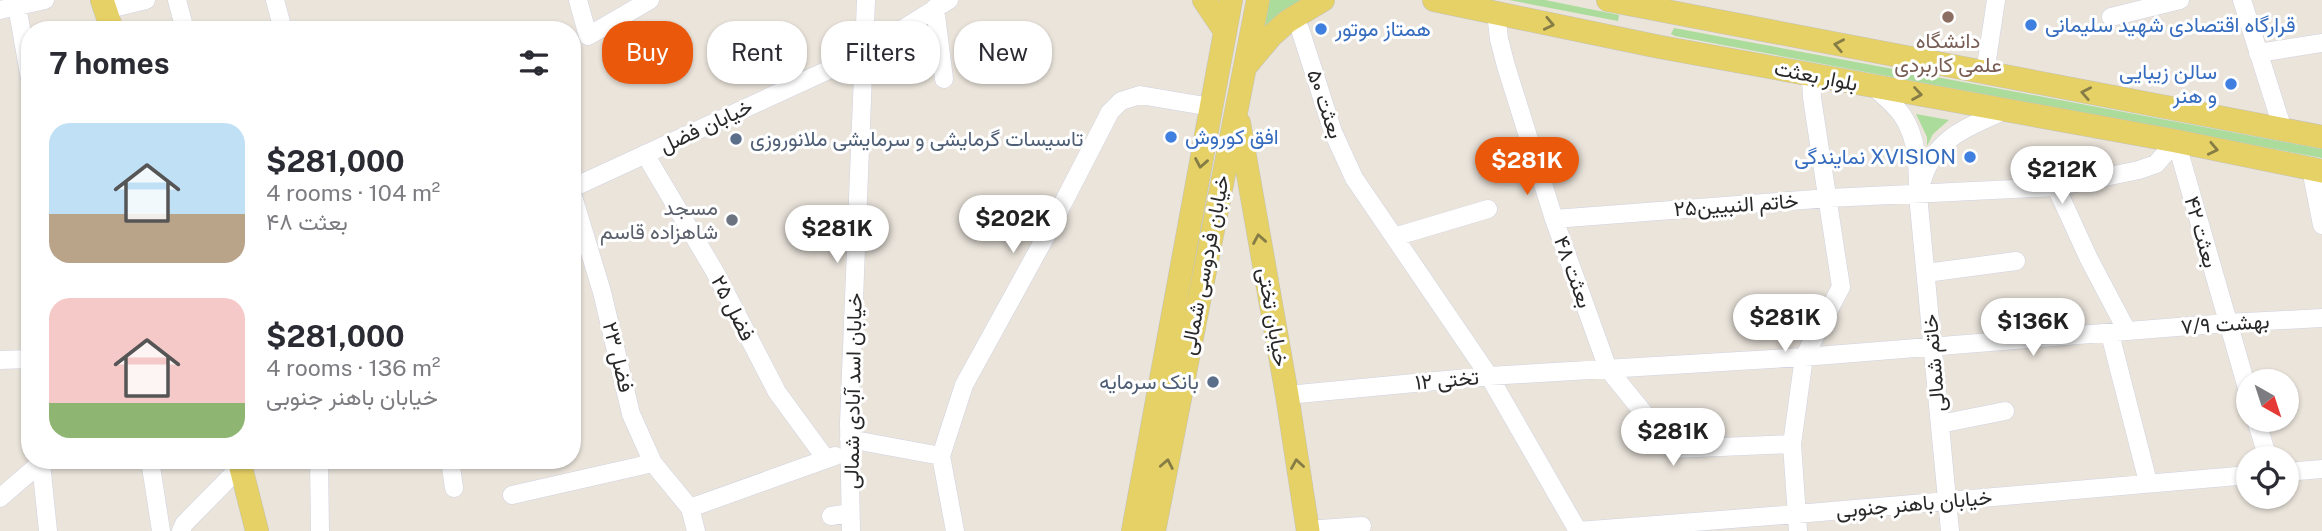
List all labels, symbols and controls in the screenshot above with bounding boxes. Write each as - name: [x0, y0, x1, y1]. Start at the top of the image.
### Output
- marker: دانشگاه علمی کاربردی: [1940, 9, 1956, 25]
- place label: قرارگاه اقتصادی شهید سلیمانی: [2045, 12, 2296, 38]
- one-way arrow: [1543, 15, 1555, 30]
- place label: همتاز موتور: [1334, 16, 1431, 42]
- marker: قرارگاه اقتصادی شهید سلیمانی: [2023, 17, 2039, 33]
- chip: Buy: [602, 21, 693, 84]
- chip: Rent: [707, 21, 807, 84]
- chip: Filters: [821, 21, 940, 84]
- chip: New: [954, 21, 1052, 84]
- marker: همتاز موتور: [1313, 21, 1329, 37]
- place label: دانشگاه علمی کاربردی: [1894, 28, 2002, 78]
- one-way arrow: [1833, 38, 1845, 53]
- icon: filters: [515, 44, 553, 82]
- text: 7 homes: [49, 45, 170, 81]
- street label: بلوار بعثت: [1772, 55, 1860, 97]
- place label: سالن زیبایی و هنر: [2119, 59, 2217, 109]
- street label: بعثت ۵۰: [1302, 66, 1349, 142]
- marker: سالن زیبایی و هنر: [2223, 76, 2239, 92]
- one-way arrow: [1911, 86, 1923, 101]
- one-way arrow: [2080, 86, 2092, 101]
- street label: خیابان فضل: [655, 93, 756, 158]
- place label: افق کوروش: [1185, 124, 1279, 150]
- place label: تاسیسات گرمایشی و سرمایشی ملانوروزی: [750, 126, 1083, 152]
- marker: افق کوروش: [1163, 129, 1179, 145]
- marker: تاسیسات گرمایشی و سرمایشی ملانوروزی: [728, 131, 744, 147]
- pin: $281K: [1478, 138, 1576, 197]
- one-way arrow: [2207, 140, 2219, 155]
- text: $281,000: [266, 143, 405, 179]
- place label: نمایندگی XVISION: [1794, 144, 1956, 169]
- text: $281K: [1491, 146, 1563, 173]
- pin: $212K: [2013, 146, 2111, 206]
- marker: نمایندگی XVISION: [1962, 149, 1978, 165]
- icon: home: [105, 151, 189, 235]
- text: $212K: [2026, 155, 2098, 182]
- one-way arrow: [1194, 158, 1209, 169]
- street label: خیابان فردوسی شمالی: [1175, 173, 1235, 357]
- text: 4 rooms · 104 m²: [266, 179, 440, 206]
- street label: خاتم النبیین۲۵: [1673, 188, 1799, 223]
- street label: بعثت ۴۲: [2179, 193, 2224, 271]
- place label: مسجد شاهزاده قاسم: [600, 195, 718, 246]
- pin: $202K: [964, 196, 1062, 255]
- text: $202K: [975, 204, 1051, 231]
- pin: $281K: [788, 205, 886, 265]
- text: بعثت ۴۸: [266, 208, 348, 235]
- marker: مسجد شاهزاده قاسم: [724, 212, 740, 228]
- text: $281K: [801, 214, 873, 241]
- street label: بعثت ۴۸: [1549, 232, 1598, 311]
- one-way arrow: [1252, 233, 1267, 245]
- street label: خیابان تختی: [1252, 265, 1294, 368]
- street label: فضل ۲۵: [706, 271, 761, 345]
- street label: خیابان اسد آبادی شمالی: [838, 293, 867, 489]
- pin: $281K: [1736, 294, 1834, 354]
- pin: $136K: [1984, 298, 2082, 358]
- text: $281K: [1749, 303, 1821, 330]
- text: $136K: [1997, 307, 2069, 334]
- street label: بهشت ۷/۹: [2180, 308, 2270, 340]
- street label: خاتم شمالی: [1917, 313, 1952, 413]
- text: $281,000: [266, 318, 405, 354]
- street label: فضل ۲۳: [598, 319, 639, 395]
- icon: home: [105, 326, 189, 410]
- text: 4 rooms · 136 m²: [266, 354, 440, 381]
- street label: تختی ۱۲: [1414, 364, 1480, 395]
- place label: بانک سرمایه: [1099, 369, 1199, 395]
- north arrow: [2236, 369, 2300, 432]
- map controls: [2236, 369, 2299, 509]
- marker: بانک سرمایه: [1205, 374, 1221, 390]
- text: خیابان باهنر جنوبی: [266, 383, 438, 410]
- pin: $281K: [1624, 408, 1722, 468]
- text: $281K: [1637, 417, 1709, 444]
- button: locate: [2236, 446, 2299, 509]
- one-way arrow: [1158, 458, 1173, 470]
- one-way arrow: [1290, 458, 1305, 469]
- street label: خیابان باهنر جنوبی: [1835, 484, 1993, 524]

